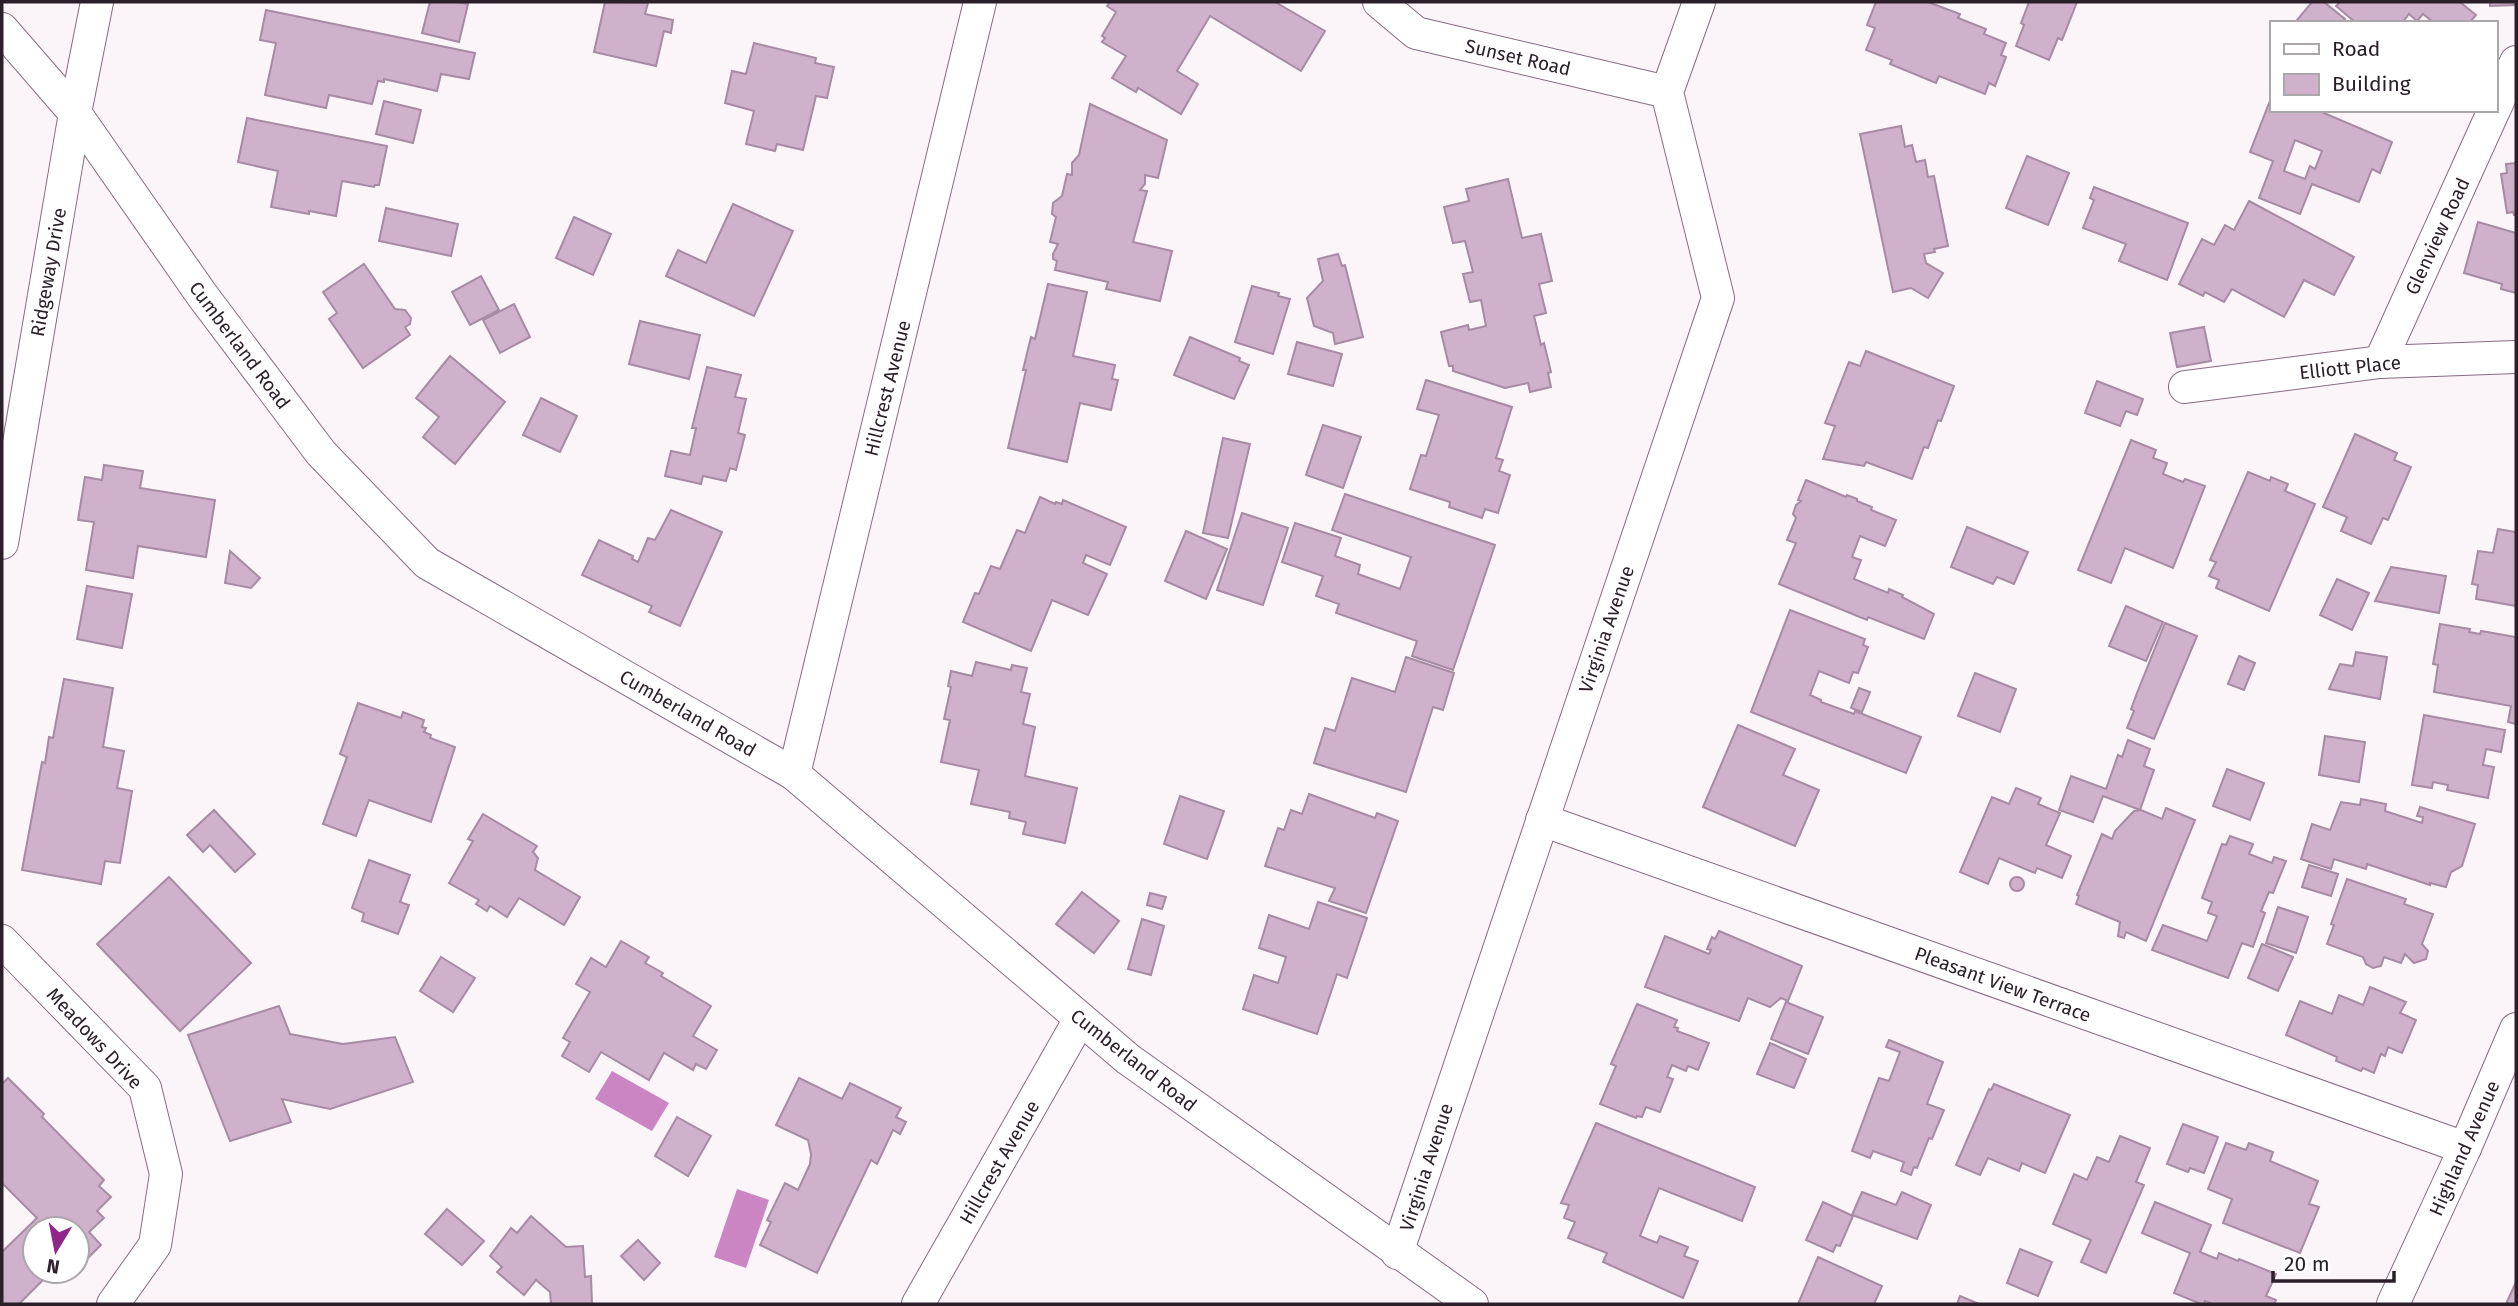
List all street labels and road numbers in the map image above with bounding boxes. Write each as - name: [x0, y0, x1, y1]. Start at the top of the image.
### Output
- street label: Sunset Road: [1463, 34, 1573, 81]
- street label: Glenview Road: [2400, 174, 2475, 298]
- street label: Ridgeway Drive: [26, 206, 71, 338]
- street label: Cumberland Road: [184, 277, 295, 414]
- street label: Hillcrest Avenue: [859, 318, 916, 459]
- street label: Elliott Place: [2298, 351, 2402, 384]
- street label: Virginia Avenue: [1574, 562, 1639, 696]
- street label: Cumberland Road: [615, 665, 760, 762]
- street label: Pleasant View Terrace: [1911, 942, 2094, 1027]
- street label: Meadows Drive: [42, 983, 147, 1094]
- street label: Cumberland Road: [1066, 1004, 1201, 1117]
- street label: Highland Avenue: [2424, 1077, 2505, 1219]
- street label: Hillcrest Avenue: [955, 1096, 1044, 1228]
- street label: Virginia Avenue: [1395, 1100, 1458, 1234]

